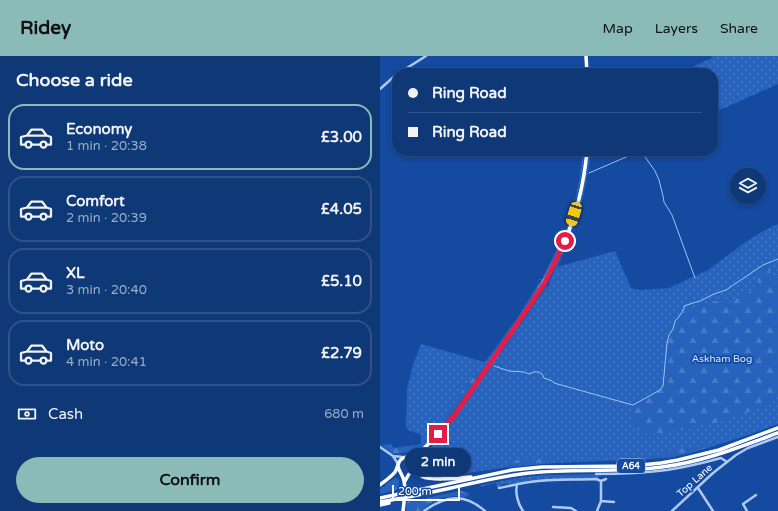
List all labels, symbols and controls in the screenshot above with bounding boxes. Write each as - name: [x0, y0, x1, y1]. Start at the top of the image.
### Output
- text: Ridey: [20, 17, 71, 39]
- text: Map: [603, 20, 633, 37]
- text: Layers: [655, 20, 698, 37]
- text: Share: [720, 20, 758, 37]
- text: Choose a ride: [16, 69, 133, 91]
- text: Ring Road: [432, 84, 507, 102]
- icon: car: [18, 119, 54, 155]
- text: Economy: [66, 120, 132, 138]
- text: Ring Road: [432, 123, 507, 141]
- text: £3.00: [321, 128, 362, 146]
- text: 1 min · 20:38: [66, 138, 147, 154]
- map controls: [730, 168, 766, 204]
- button: layers: [730, 168, 766, 204]
- icon: car: [18, 191, 54, 227]
- text: Comfort: [66, 192, 125, 210]
- text: £4.05: [321, 200, 362, 218]
- car: [565, 201, 583, 227]
- text: 2 min · 20:39: [66, 210, 147, 226]
- route start: [556, 232, 574, 250]
- icon: car: [18, 263, 54, 299]
- text: XL: [66, 264, 85, 282]
- text: £5.10: [321, 272, 362, 290]
- text: 3 min · 20:40: [66, 282, 147, 298]
- icon: car: [18, 335, 54, 371]
- text: Moto: [66, 336, 104, 354]
- text: £2.79: [321, 344, 362, 362]
- park label: Askham Bog: [692, 353, 752, 365]
- text: 4 min · 20:41: [66, 354, 147, 370]
- icon: cash: [16, 403, 38, 425]
- text: Cash: [48, 405, 83, 423]
- text: 680 m: [324, 406, 364, 422]
- route end: [429, 425, 447, 443]
- callout: 2 min: [405, 448, 471, 476]
- text: 2 min: [421, 454, 455, 470]
- button: Confirm: [16, 457, 364, 503]
- road number: A64: [617, 459, 645, 473]
- street label: Top Lane: [674, 461, 715, 500]
- scale bar: [392, 483, 460, 502]
- text: 200 m: [398, 485, 432, 498]

